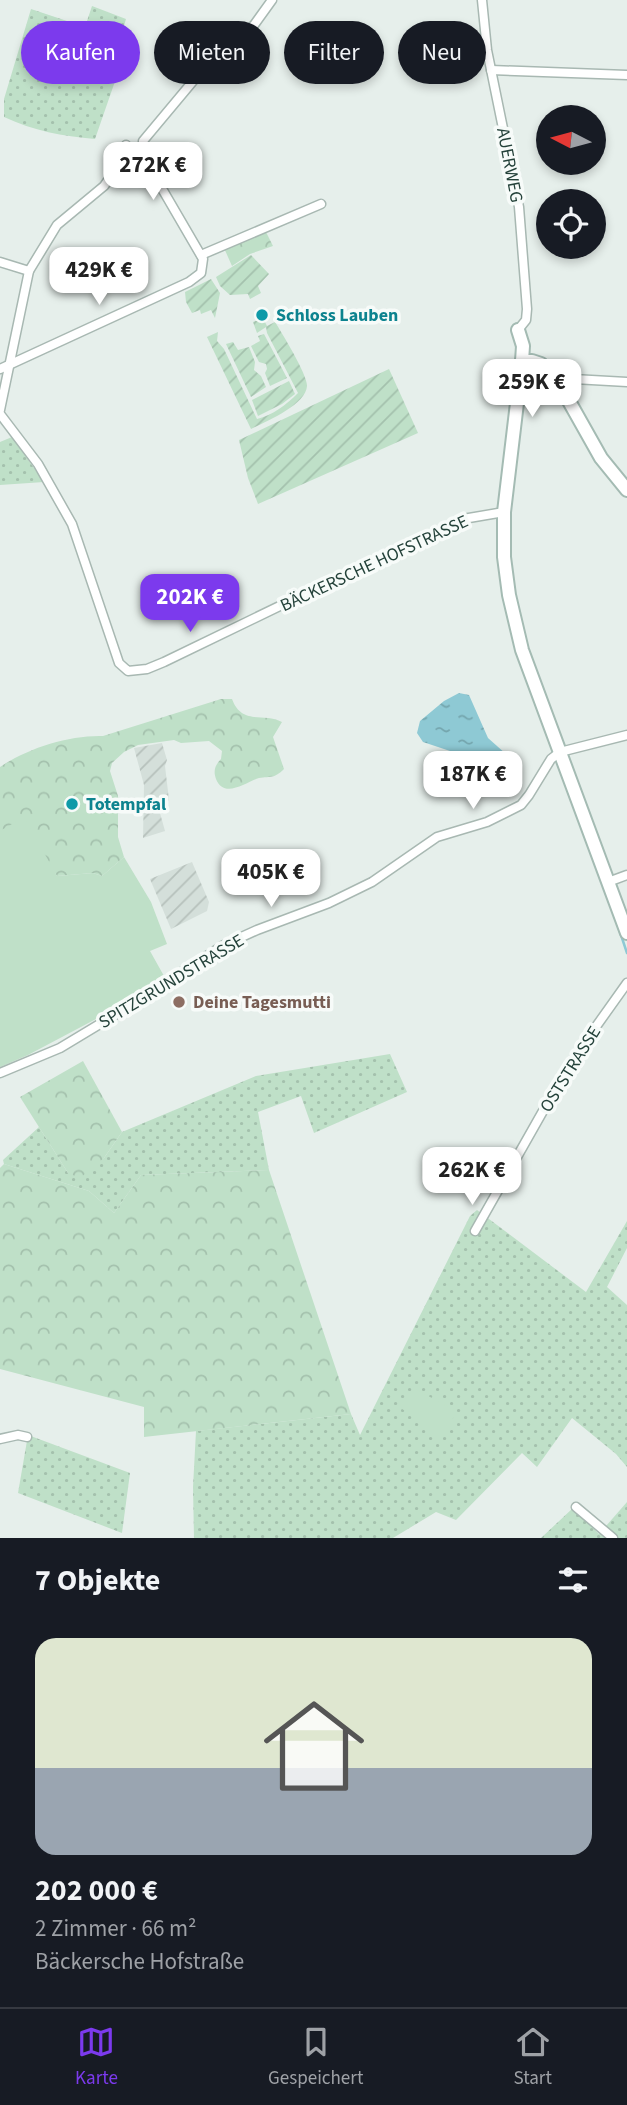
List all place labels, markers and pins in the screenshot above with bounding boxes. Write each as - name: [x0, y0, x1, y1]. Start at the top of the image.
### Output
- pin: 272K €: [96, 142, 210, 202]
- pin: 429K €: [42, 247, 156, 307]
- place label: Schloss Lauben: [276, 303, 398, 328]
- marker: Schloss Lauben: [254, 307, 270, 323]
- pin: 259K €: [475, 360, 589, 419]
- pin: 202K €: [133, 574, 247, 634]
- pin: 187K €: [416, 752, 530, 811]
- place label: Totempfal: [86, 792, 166, 817]
- marker: Totempfal: [64, 796, 80, 812]
- pin: 405K €: [214, 850, 328, 909]
- place label: Deine Tagesmutti: [193, 990, 331, 1015]
- marker: Deine Tagesmutti: [171, 994, 187, 1010]
- pin: 262K €: [415, 1148, 529, 1207]

